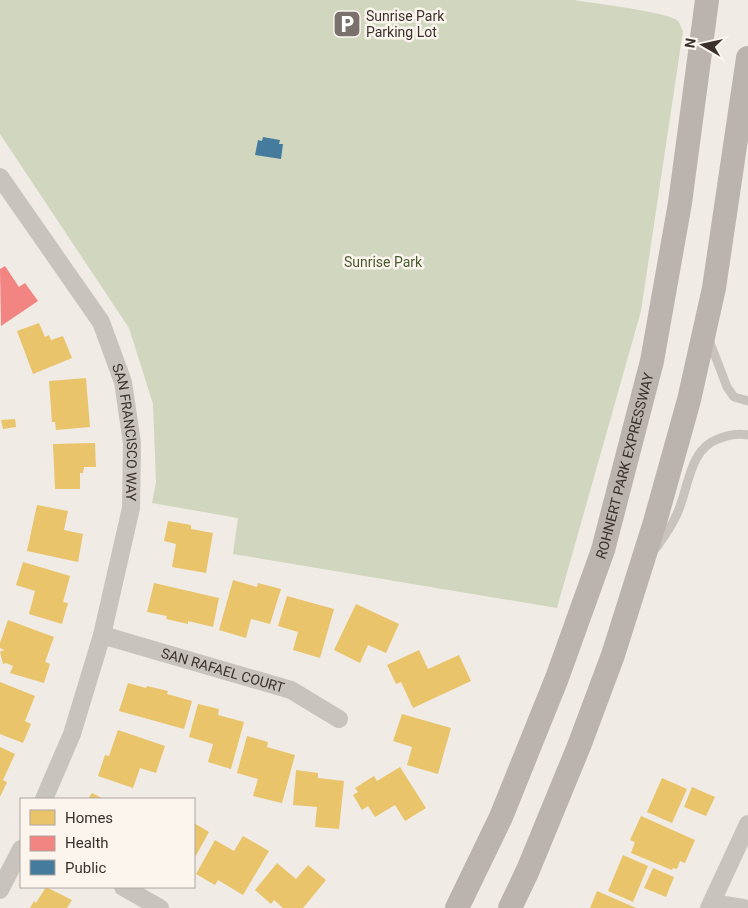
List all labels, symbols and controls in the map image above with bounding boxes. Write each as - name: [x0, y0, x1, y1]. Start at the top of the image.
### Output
- place label: Sunrise Park Parking Lot: [366, 8, 445, 40]
- parking icon: Sunrise Park Parking Lot: [332, 9, 362, 39]
- north arrow: [678, 20, 728, 70]
- text: N: [681, 37, 699, 49]
- park label: Sunrise Park: [344, 254, 423, 270]
- street label: SAN FRANCISCO WAY: [109, 361, 140, 502]
- street label: ROHNERT PARK EXPRESSWAY: [592, 370, 657, 561]
- street label: SAN RAFAEL COURT: [159, 645, 287, 696]
- legend: [20, 798, 195, 888]
- text: Homes: [65, 809, 113, 827]
- text: Health: [65, 834, 109, 852]
- text: Public: [65, 859, 106, 877]

